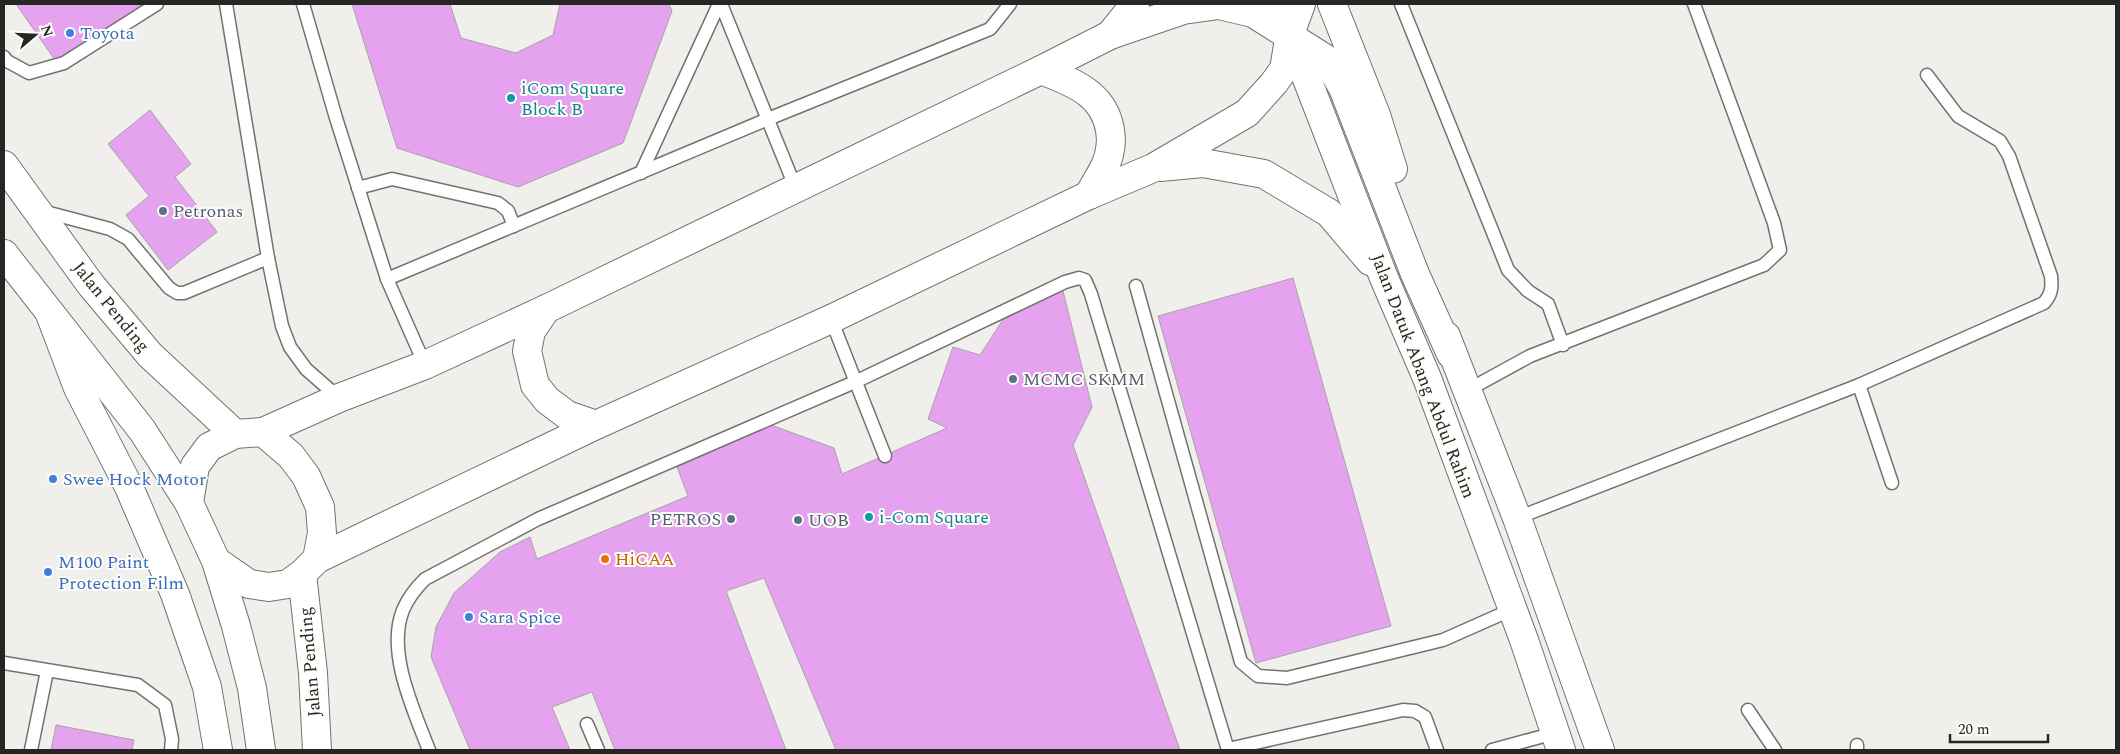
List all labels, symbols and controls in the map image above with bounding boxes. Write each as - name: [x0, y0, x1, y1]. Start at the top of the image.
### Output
- north arrow: [10, 10, 60, 60]
- place label: Toyota: [80, 20, 135, 47]
- text: N: [35, 22, 59, 40]
- marker: Toyota: [64, 27, 76, 39]
- place label: iCom Square Block B: [521, 75, 624, 123]
- marker: iCom Square Block B: [505, 92, 517, 104]
- place label: Petronas: [173, 198, 243, 225]
- marker: Petronas: [157, 205, 169, 217]
- street label: Jalan Datuk Abang Abdul Rahim: [1364, 250, 1482, 502]
- street label: Jalan Pending: [66, 256, 156, 358]
- place label: MCMC SKMM: [1023, 366, 1145, 393]
- marker: MCMC SKMM: [1007, 373, 1019, 385]
- place label: Swee Hock Motor: [63, 466, 206, 493]
- marker: Swee Hock Motor: [47, 473, 59, 485]
- place label: i-Com Square: [879, 504, 989, 531]
- place label: PETROS: [650, 506, 721, 533]
- place label: UOB: [808, 507, 849, 534]
- marker: i-Com Square: [863, 511, 875, 523]
- marker: PETROS: [725, 513, 737, 525]
- marker: UOB: [792, 514, 804, 526]
- place label: HiCAA: [615, 546, 675, 573]
- place label: M100 Paint Protection Film: [58, 549, 184, 597]
- marker: HiCAA: [599, 553, 611, 565]
- marker: M100 Paint Protection Film: [42, 566, 54, 578]
- place label: Sara Spice: [479, 604, 561, 631]
- street label: Jalan Pending: [292, 606, 328, 718]
- marker: Sara Spice: [463, 611, 475, 623]
- scale bar: [1950, 712, 2048, 744]
- text: 20 m: [1958, 718, 1990, 741]

